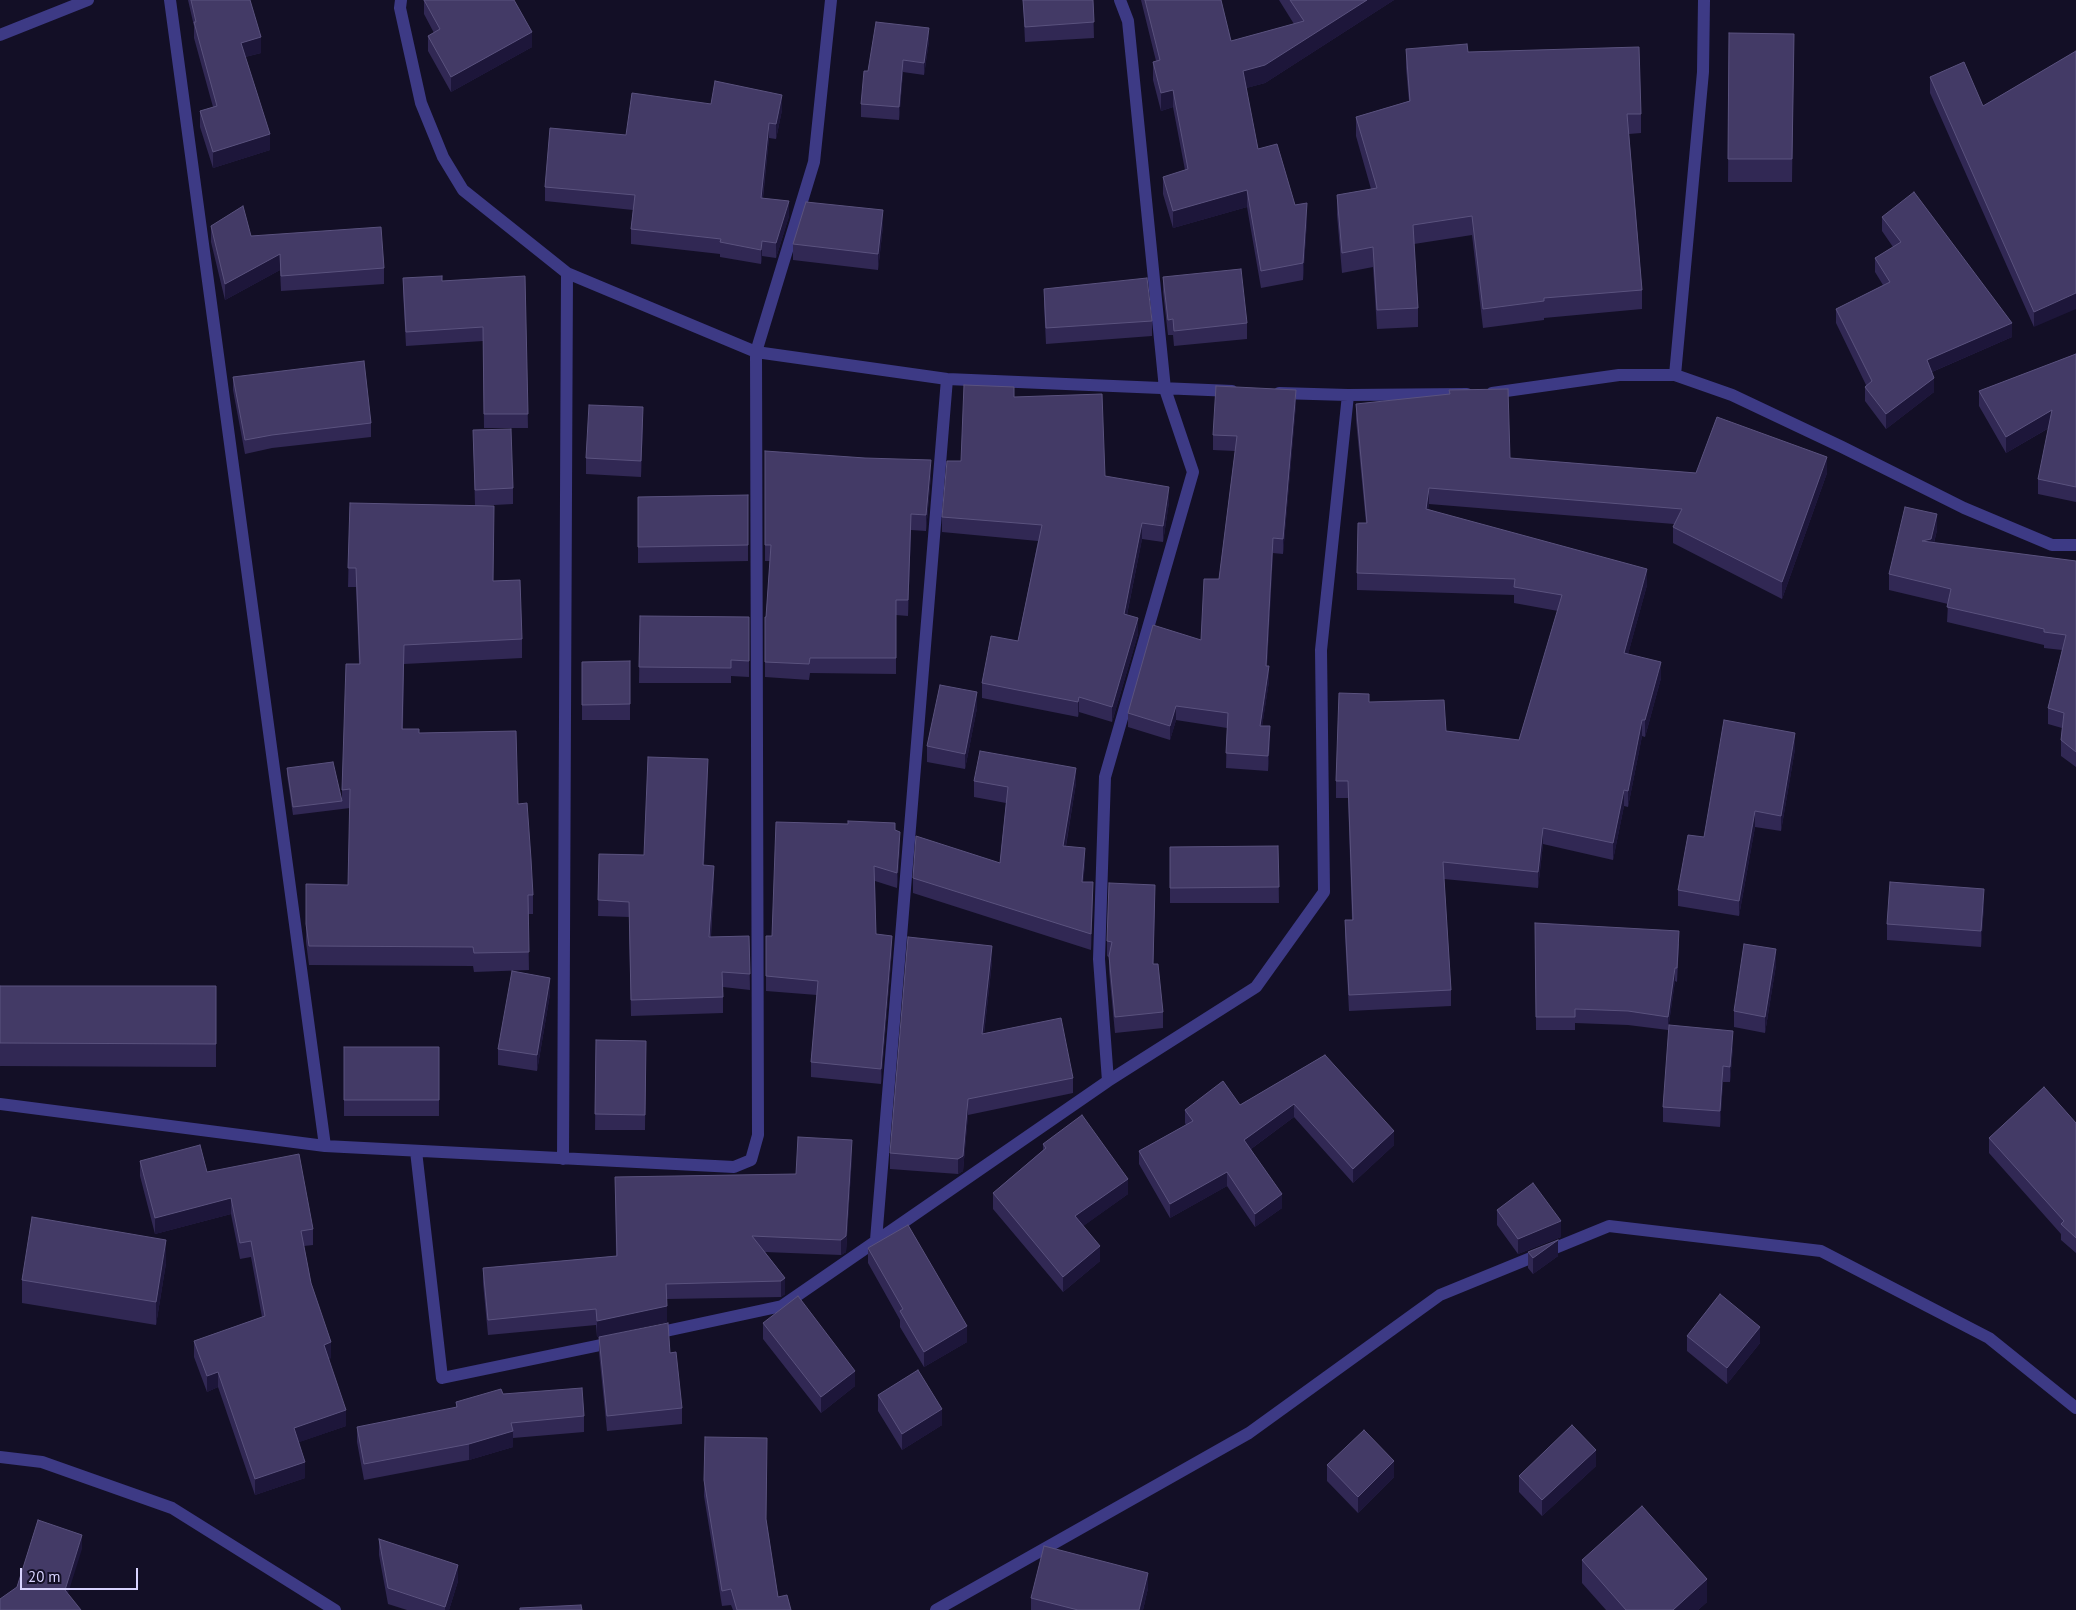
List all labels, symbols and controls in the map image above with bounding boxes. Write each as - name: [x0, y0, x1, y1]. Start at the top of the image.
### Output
- scale bar: [22, 1558, 140, 1590]
- text: 20 m: [28, 1567, 61, 1586]

